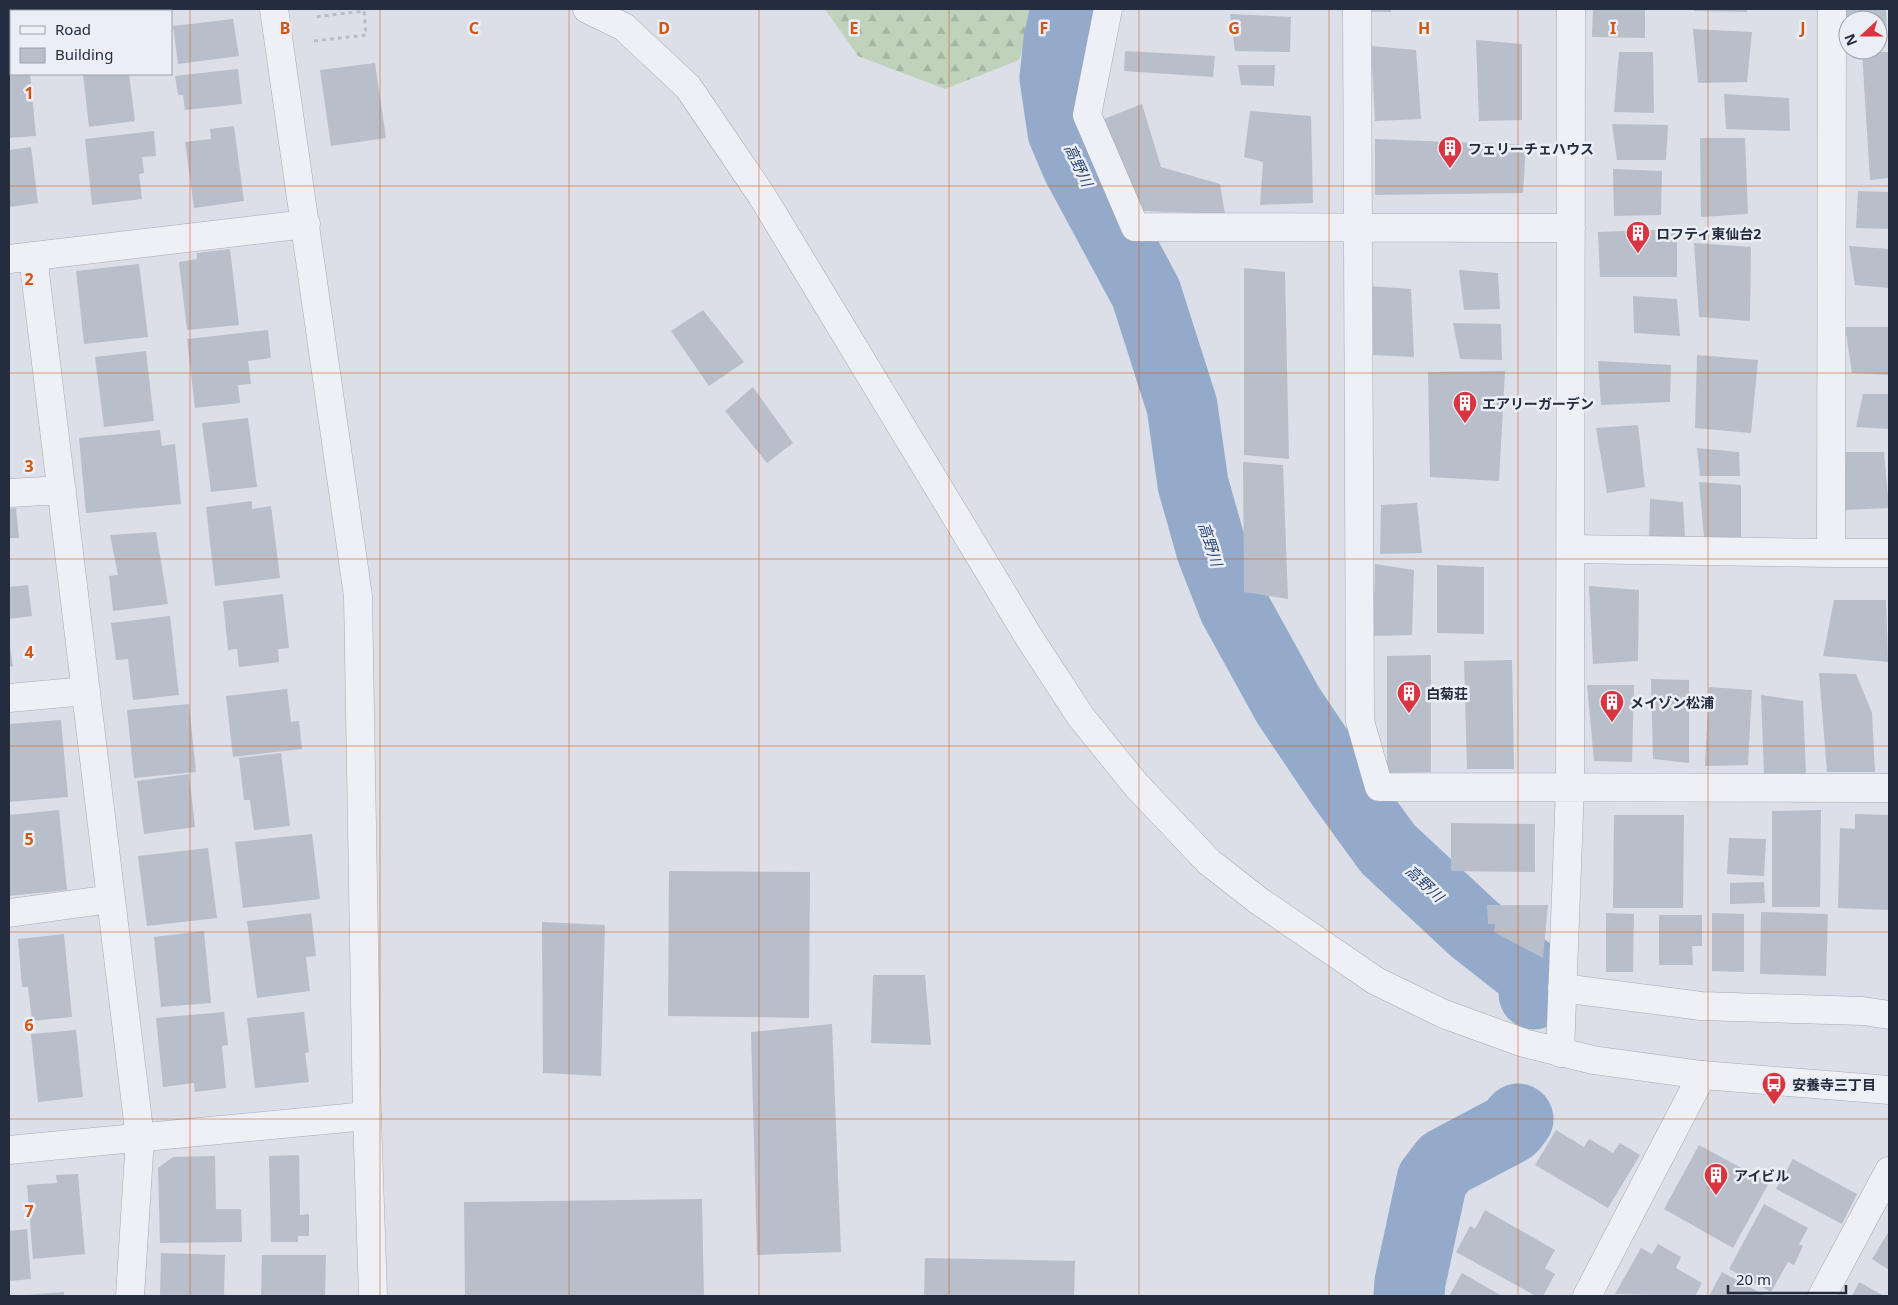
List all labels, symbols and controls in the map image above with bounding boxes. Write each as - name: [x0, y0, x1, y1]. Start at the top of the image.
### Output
- legend: [10, 10, 172, 75]
- north arrow: [1838, 10, 1888, 60]
- text: B: [280, 17, 290, 39]
- text: C: [469, 17, 479, 39]
- text: D: [658, 17, 670, 39]
- text: E: [850, 17, 859, 39]
- text: F: [1040, 17, 1048, 39]
- text: G: [1228, 17, 1240, 39]
- text: H: [1418, 17, 1430, 39]
- text: I: [1610, 17, 1616, 39]
- text: J: [1798, 17, 1806, 39]
- text: Road: [55, 19, 91, 39]
- text: N: [1839, 31, 1861, 49]
- text: Building: [55, 44, 113, 64]
- text: 1: [24, 82, 34, 104]
- building icon: フェリーチェハウス: [1437, 135, 1463, 169]
- place label: フェリーチェハウス: [1468, 139, 1594, 158]
- water label: 高野川: [1060, 140, 1098, 191]
- building icon: ロフティ東仙台2: [1625, 220, 1651, 254]
- place label: ロフティ東仙台2: [1656, 224, 1761, 243]
- text: 2: [24, 268, 34, 290]
- building icon: エアリーガーデン: [1452, 390, 1478, 424]
- place label: エアリーガーデン: [1482, 394, 1594, 413]
- text: 3: [24, 455, 34, 477]
- water label: 高野川: [1195, 520, 1228, 570]
- text: 4: [24, 641, 34, 663]
- building icon: 白菊荘: [1396, 680, 1422, 714]
- place label: 白菊荘: [1426, 684, 1468, 703]
- building icon: メイゾン松浦: [1599, 689, 1625, 723]
- place label: メイゾン松浦: [1630, 693, 1714, 712]
- text: 5: [24, 828, 34, 850]
- water label: 高野川: [1402, 860, 1450, 907]
- text: 6: [24, 1014, 34, 1036]
- bus stop icon: 安養寺三丁目: [1761, 1071, 1787, 1105]
- place label: 安養寺三丁目: [1792, 1075, 1876, 1094]
- building icon: アイビル: [1703, 1162, 1729, 1196]
- place label: アイビル: [1734, 1166, 1789, 1185]
- text: 7: [24, 1200, 34, 1222]
- scale bar: [1728, 1262, 1846, 1294]
- text: 20 m: [1736, 1269, 1771, 1289]

